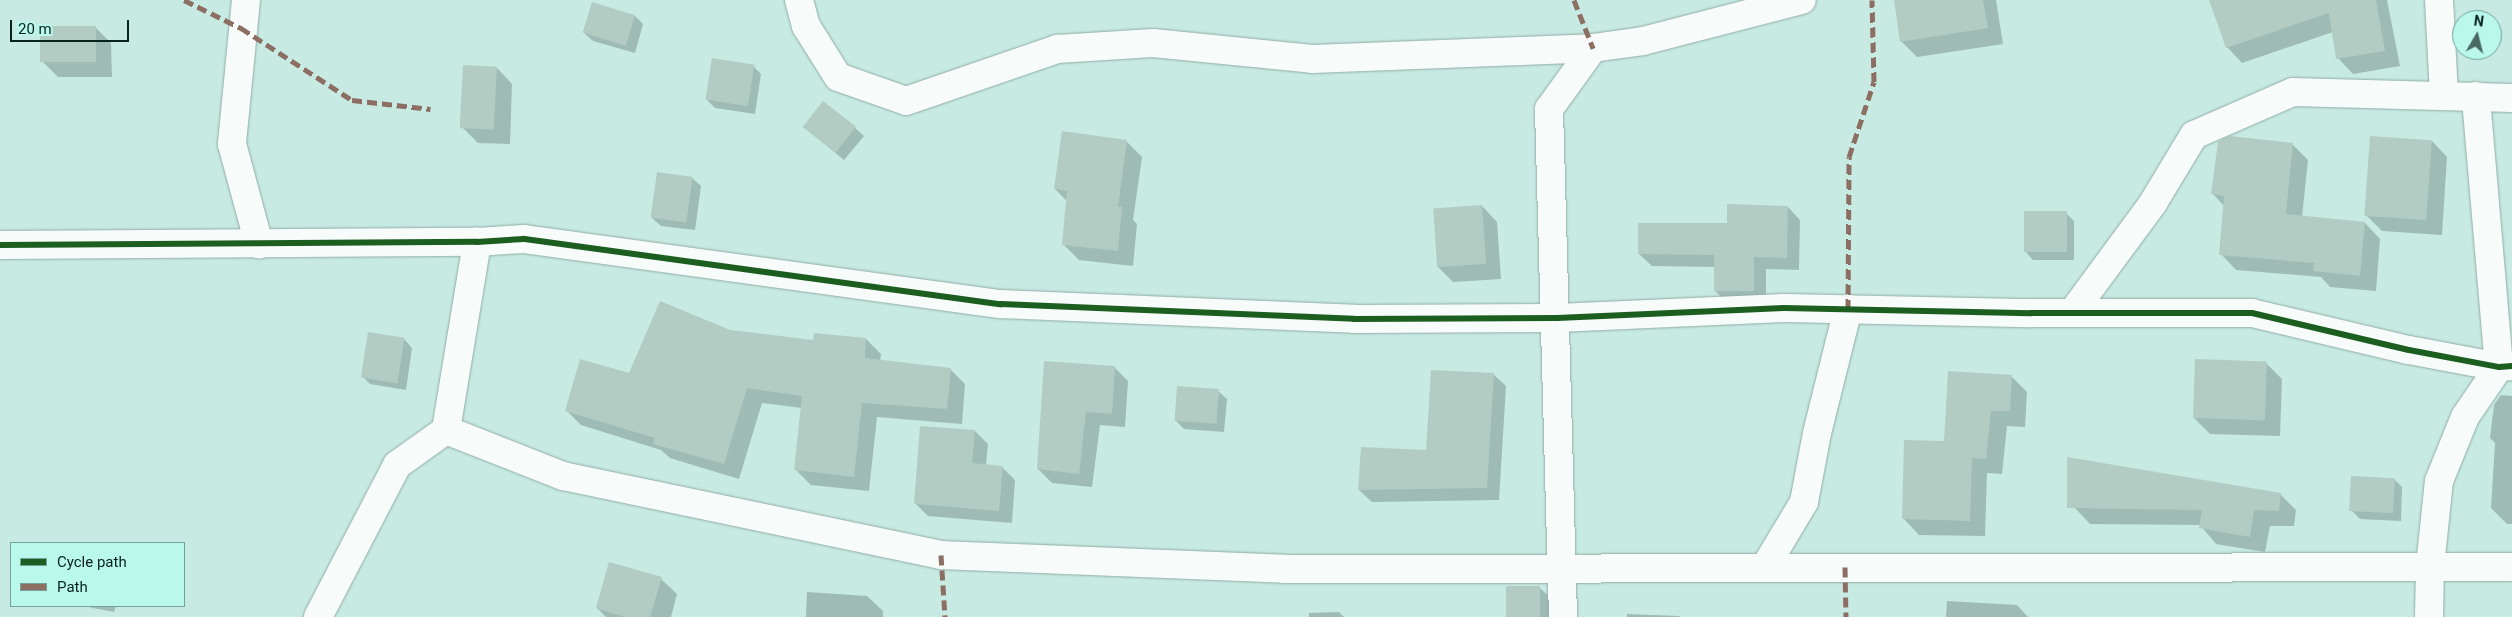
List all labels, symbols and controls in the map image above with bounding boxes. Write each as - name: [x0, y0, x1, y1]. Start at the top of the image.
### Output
- scale bar: [12, 10, 131, 42]
- north arrow: [2452, 10, 2502, 60]
- text: N: [2473, 13, 2485, 30]
- text: 20 m: [18, 20, 52, 38]
- legend: [10, 542, 185, 607]
- text: Cycle path: [57, 553, 127, 571]
- text: Path: [57, 578, 88, 596]

